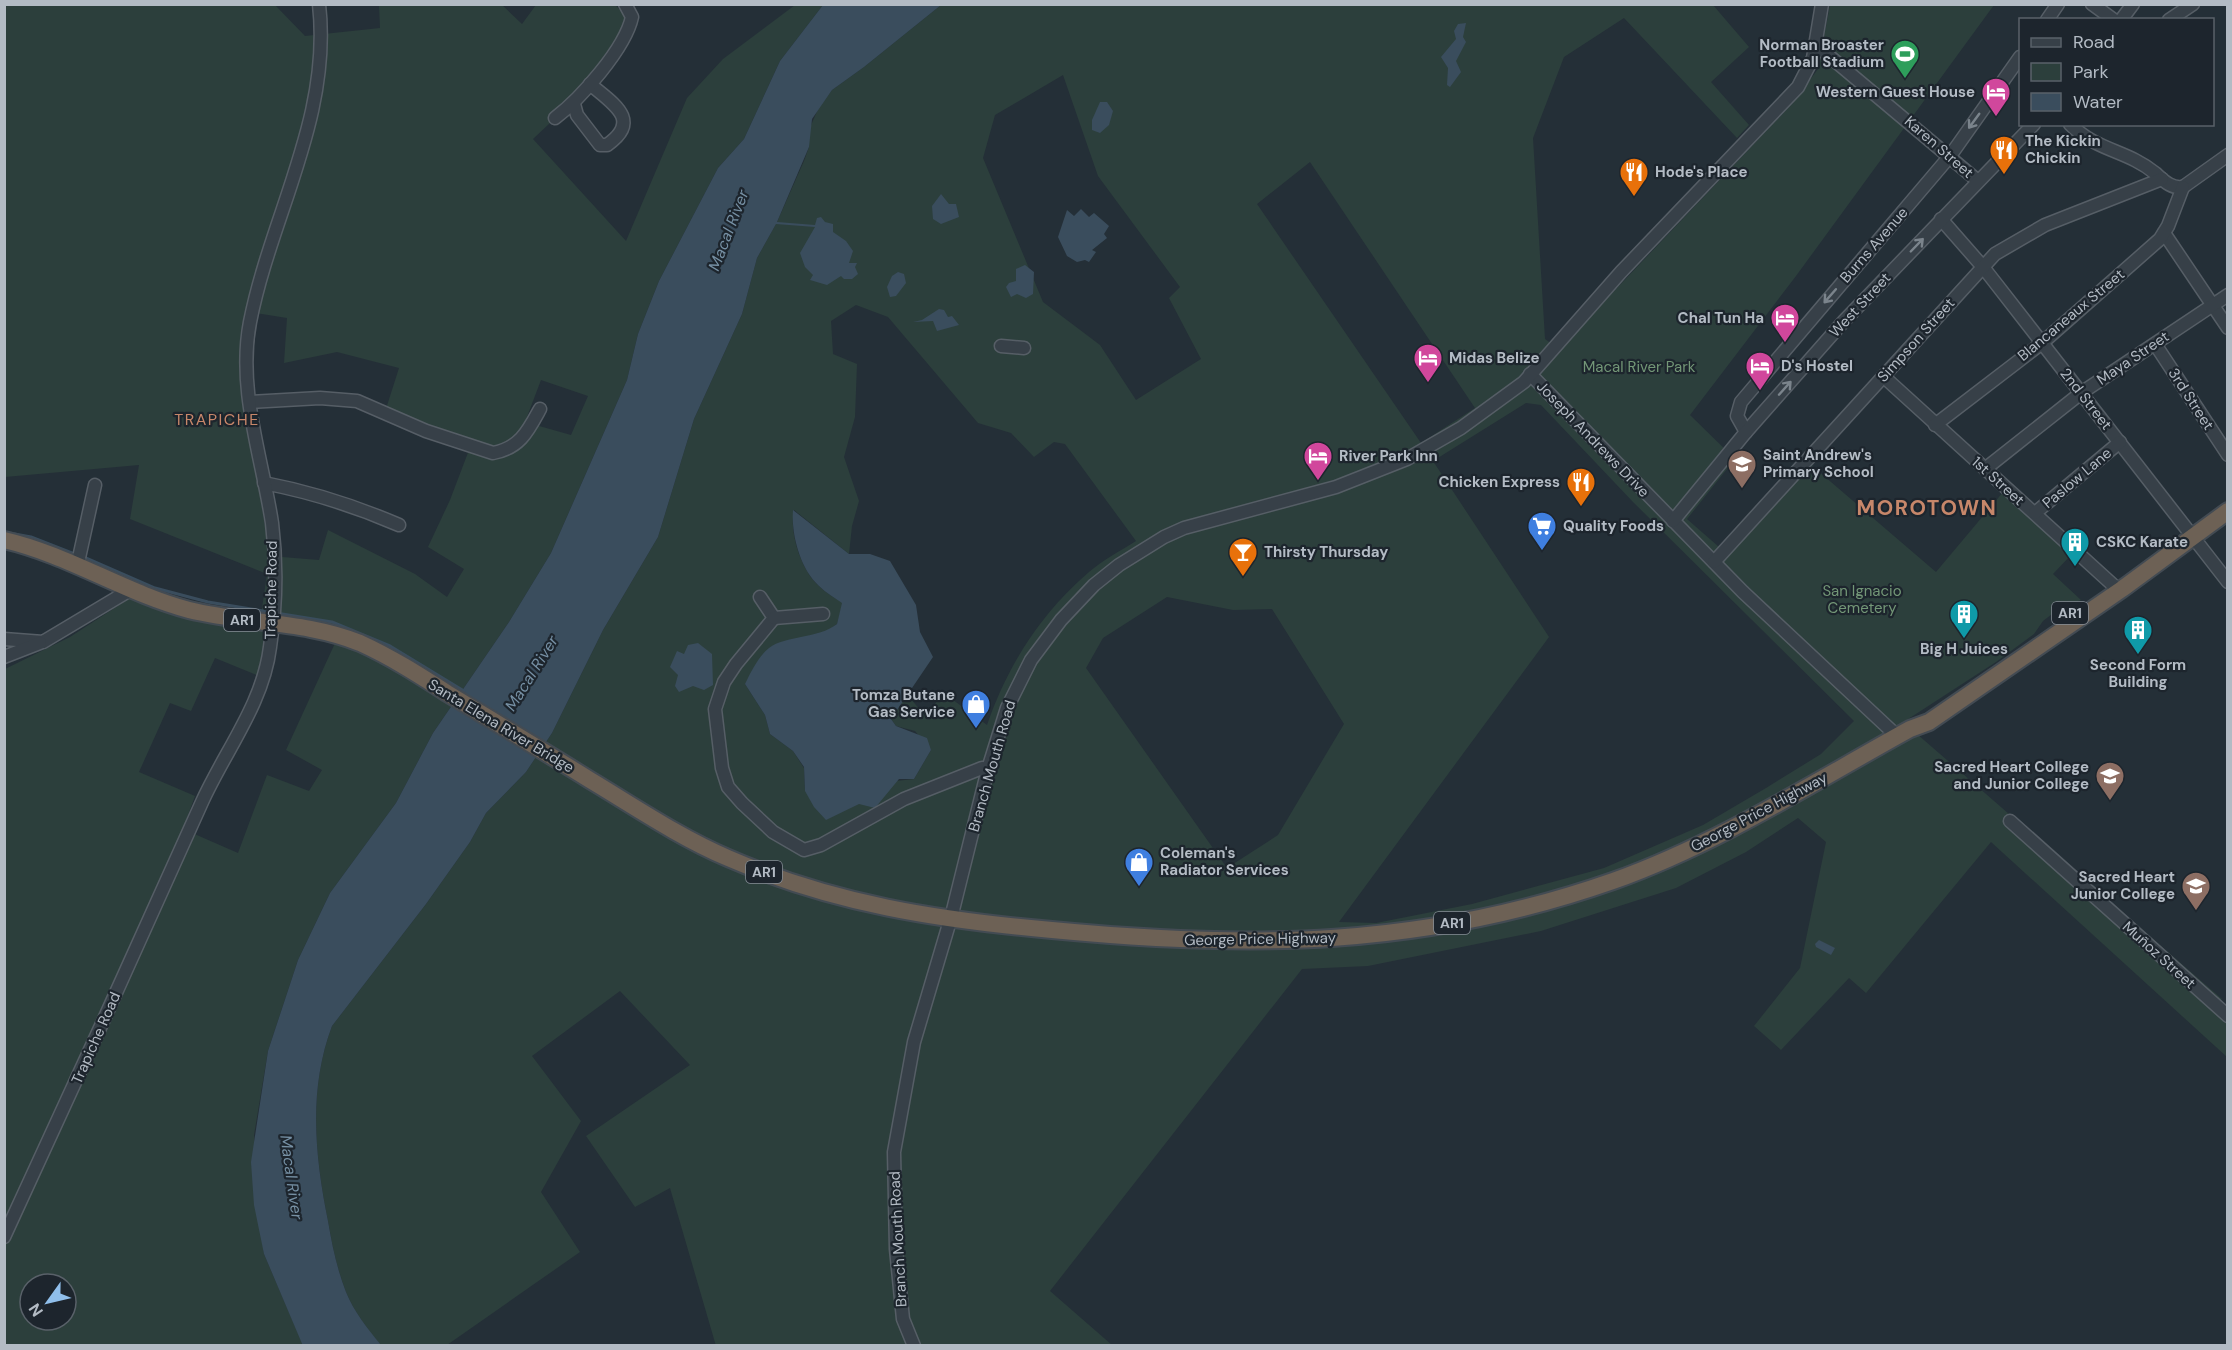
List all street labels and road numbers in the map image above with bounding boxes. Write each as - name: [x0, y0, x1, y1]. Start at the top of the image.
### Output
- street label: Karen Street: [1900, 111, 1978, 183]
- street label: Burns Avenue: [1836, 203, 1912, 287]
- street label: Blancaneaux Street: [2013, 264, 2129, 366]
- street label: West Street: [1825, 268, 1895, 342]
- street label: Simpson Street: [1873, 294, 1959, 386]
- street label: Maya Street: [2093, 326, 2173, 390]
- street label: 2nd Street: [2056, 364, 2116, 434]
- street label: 3rd Street: [2164, 364, 2219, 434]
- street label: Joseph Andrews Drive: [1532, 377, 1654, 501]
- street label: Paslow Lane: [2038, 443, 2116, 513]
- street label: 1st Street: [1967, 452, 2029, 510]
- street label: Trapiche Road: [260, 540, 282, 640]
- road number: AR1: [2052, 602, 2088, 624]
- road number: AR1: [224, 609, 260, 631]
- street label: Santa Elena River Bridge: [424, 674, 578, 778]
- street label: Branch Mouth Road: [964, 698, 1020, 834]
- street label: George Price Highway: [1687, 767, 1831, 856]
- road number: AR1: [746, 861, 782, 883]
- road number: AR1: [1434, 912, 1470, 934]
- street label: Muñoz Street: [2118, 917, 2200, 993]
- street label: George Price Highway: [1184, 928, 1337, 950]
- street label: Trapiche Road: [67, 989, 125, 1087]
- street label: Branch Mouth Road: [884, 1171, 912, 1307]

